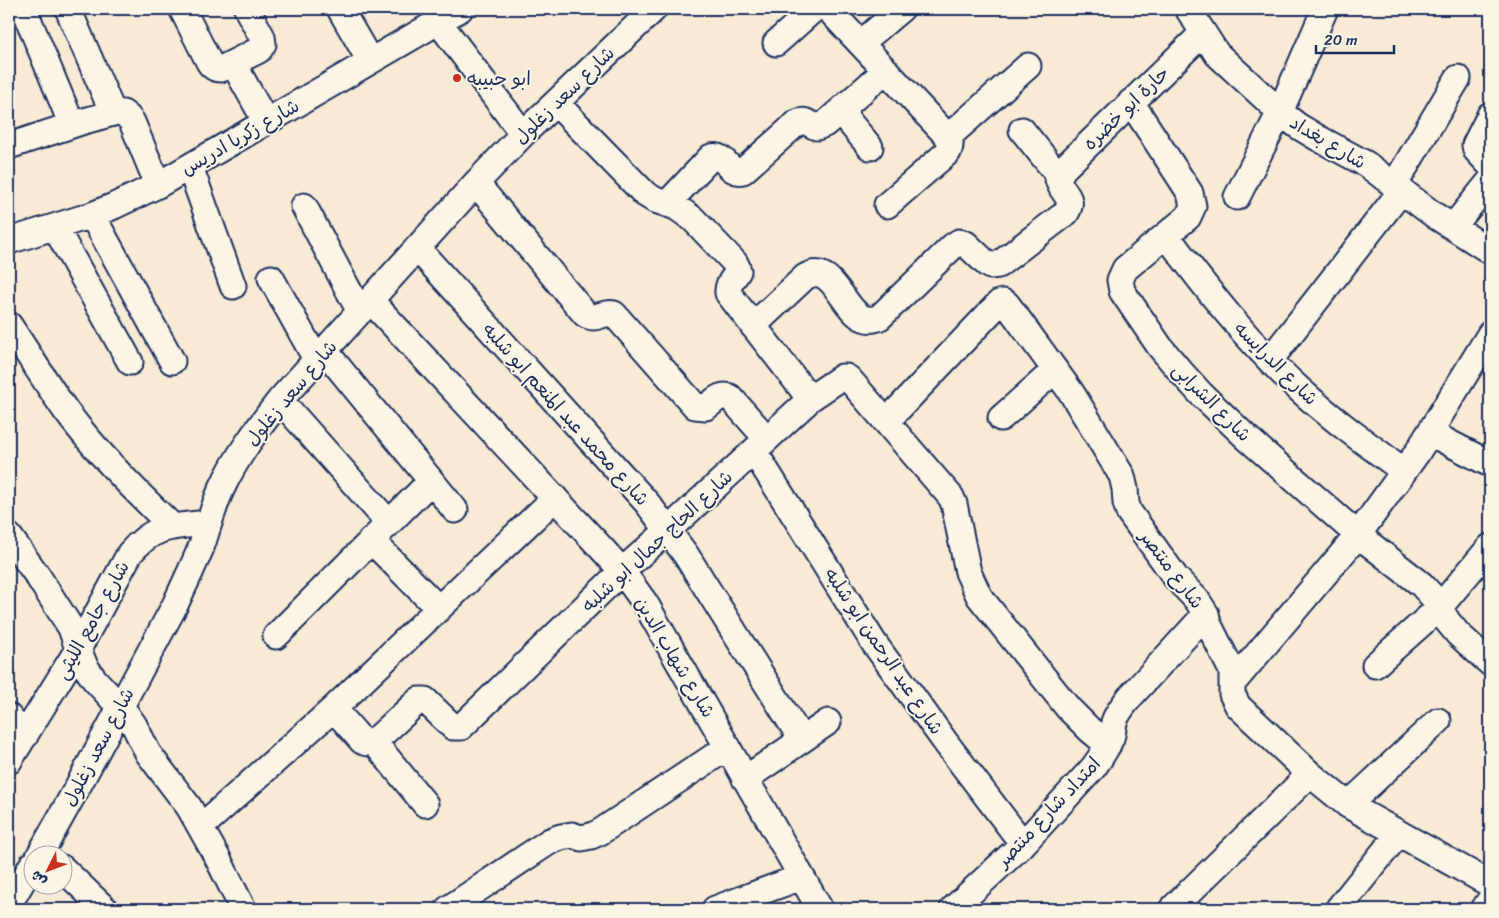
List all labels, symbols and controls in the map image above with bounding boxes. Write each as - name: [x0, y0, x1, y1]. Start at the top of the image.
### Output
- scale bar: [1316, 22, 1394, 54]
- text: 20 m: [1324, 27, 1358, 53]
- street label: شارع سعد زغلول: [505, 38, 623, 152]
- street label: حارة ابو خضره: [1075, 58, 1177, 158]
- place label: ابو حبيبه: [467, 62, 531, 95]
- marker: ابو حبيبه: [451, 72, 463, 84]
- street label: شارع زكريا ادريس: [174, 90, 306, 184]
- street label: شارع بغداد: [1283, 106, 1373, 178]
- street label: شارع الدرايسه: [1226, 313, 1326, 413]
- street label: شارع محمد عبد المنعم ابو شلبه: [474, 314, 658, 514]
- street label: شارع سعد زغلول: [236, 332, 346, 454]
- street label: شارع الشرابى: [1164, 354, 1260, 450]
- street label: شارع الحاج جمال ابو شلبه: [573, 461, 741, 621]
- street label: شارع منتصر: [1130, 520, 1213, 616]
- street label: شارع جامع الليثى: [46, 554, 138, 686]
- street label: شارع عبد الرحمن ابو شلبه: [816, 561, 952, 741]
- street label: شارع شهاب الدين: [626, 590, 724, 724]
- street label: شارع سعد زغلول: [53, 681, 143, 813]
- street label: امتداد شارع منتصر: [986, 749, 1109, 877]
- north arrow: [22, 846, 72, 896]
- text: ش: [24, 864, 53, 892]

